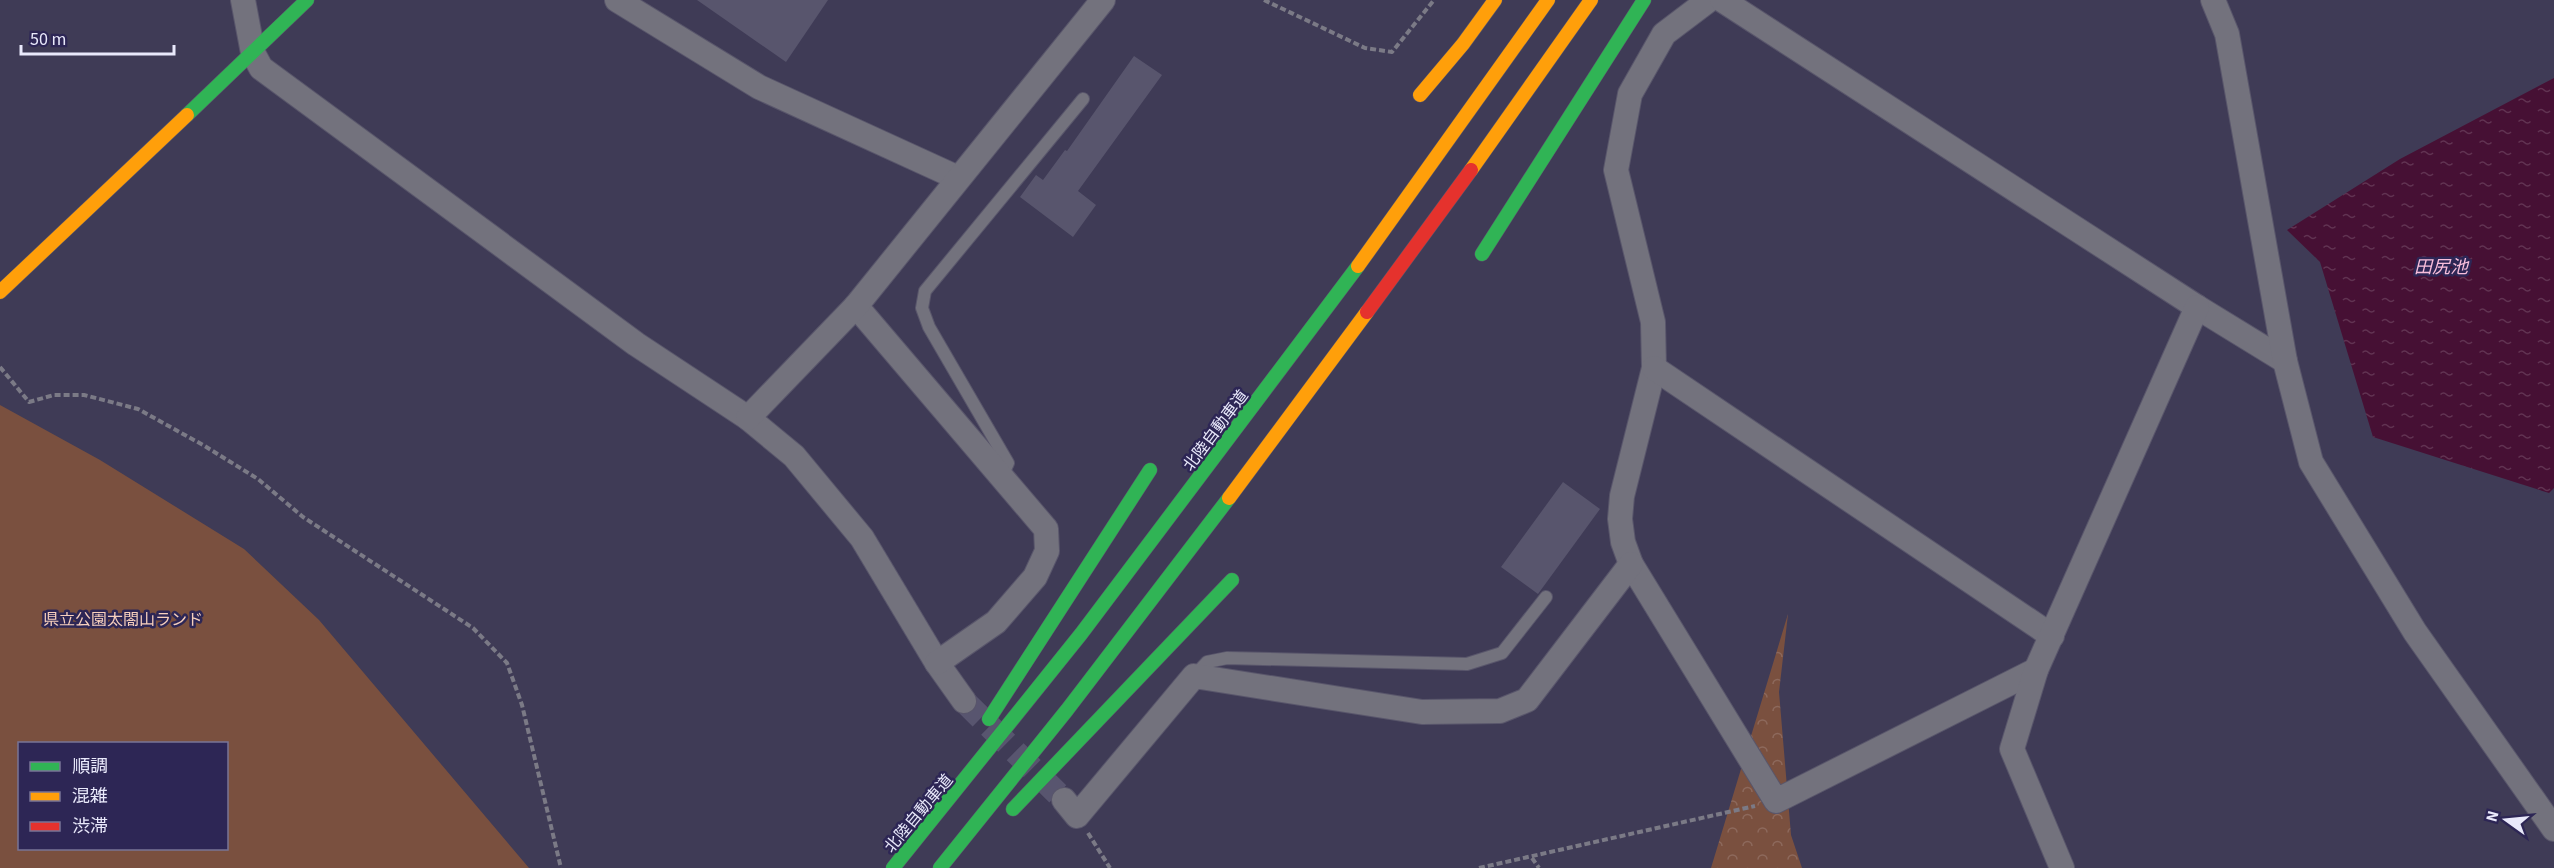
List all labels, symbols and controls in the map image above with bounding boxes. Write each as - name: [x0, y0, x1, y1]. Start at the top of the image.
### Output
- scale bar: [21, 18, 174, 56]
- text: 50 m: [30, 27, 66, 52]
- water label: 田尻池: [2414, 255, 2470, 280]
- street label: 北陸自動車道: [1178, 386, 1253, 476]
- park label: 県立公園太閤山ランド: [43, 609, 203, 631]
- legend: [18, 742, 228, 850]
- text: 順調: [72, 754, 108, 779]
- street label: 北陸自動車道: [879, 770, 958, 857]
- text: 混雑: [72, 784, 108, 809]
- north arrow: [2476, 790, 2536, 850]
- text: N: [2480, 808, 2504, 824]
- text: 渋滞: [72, 814, 108, 839]

